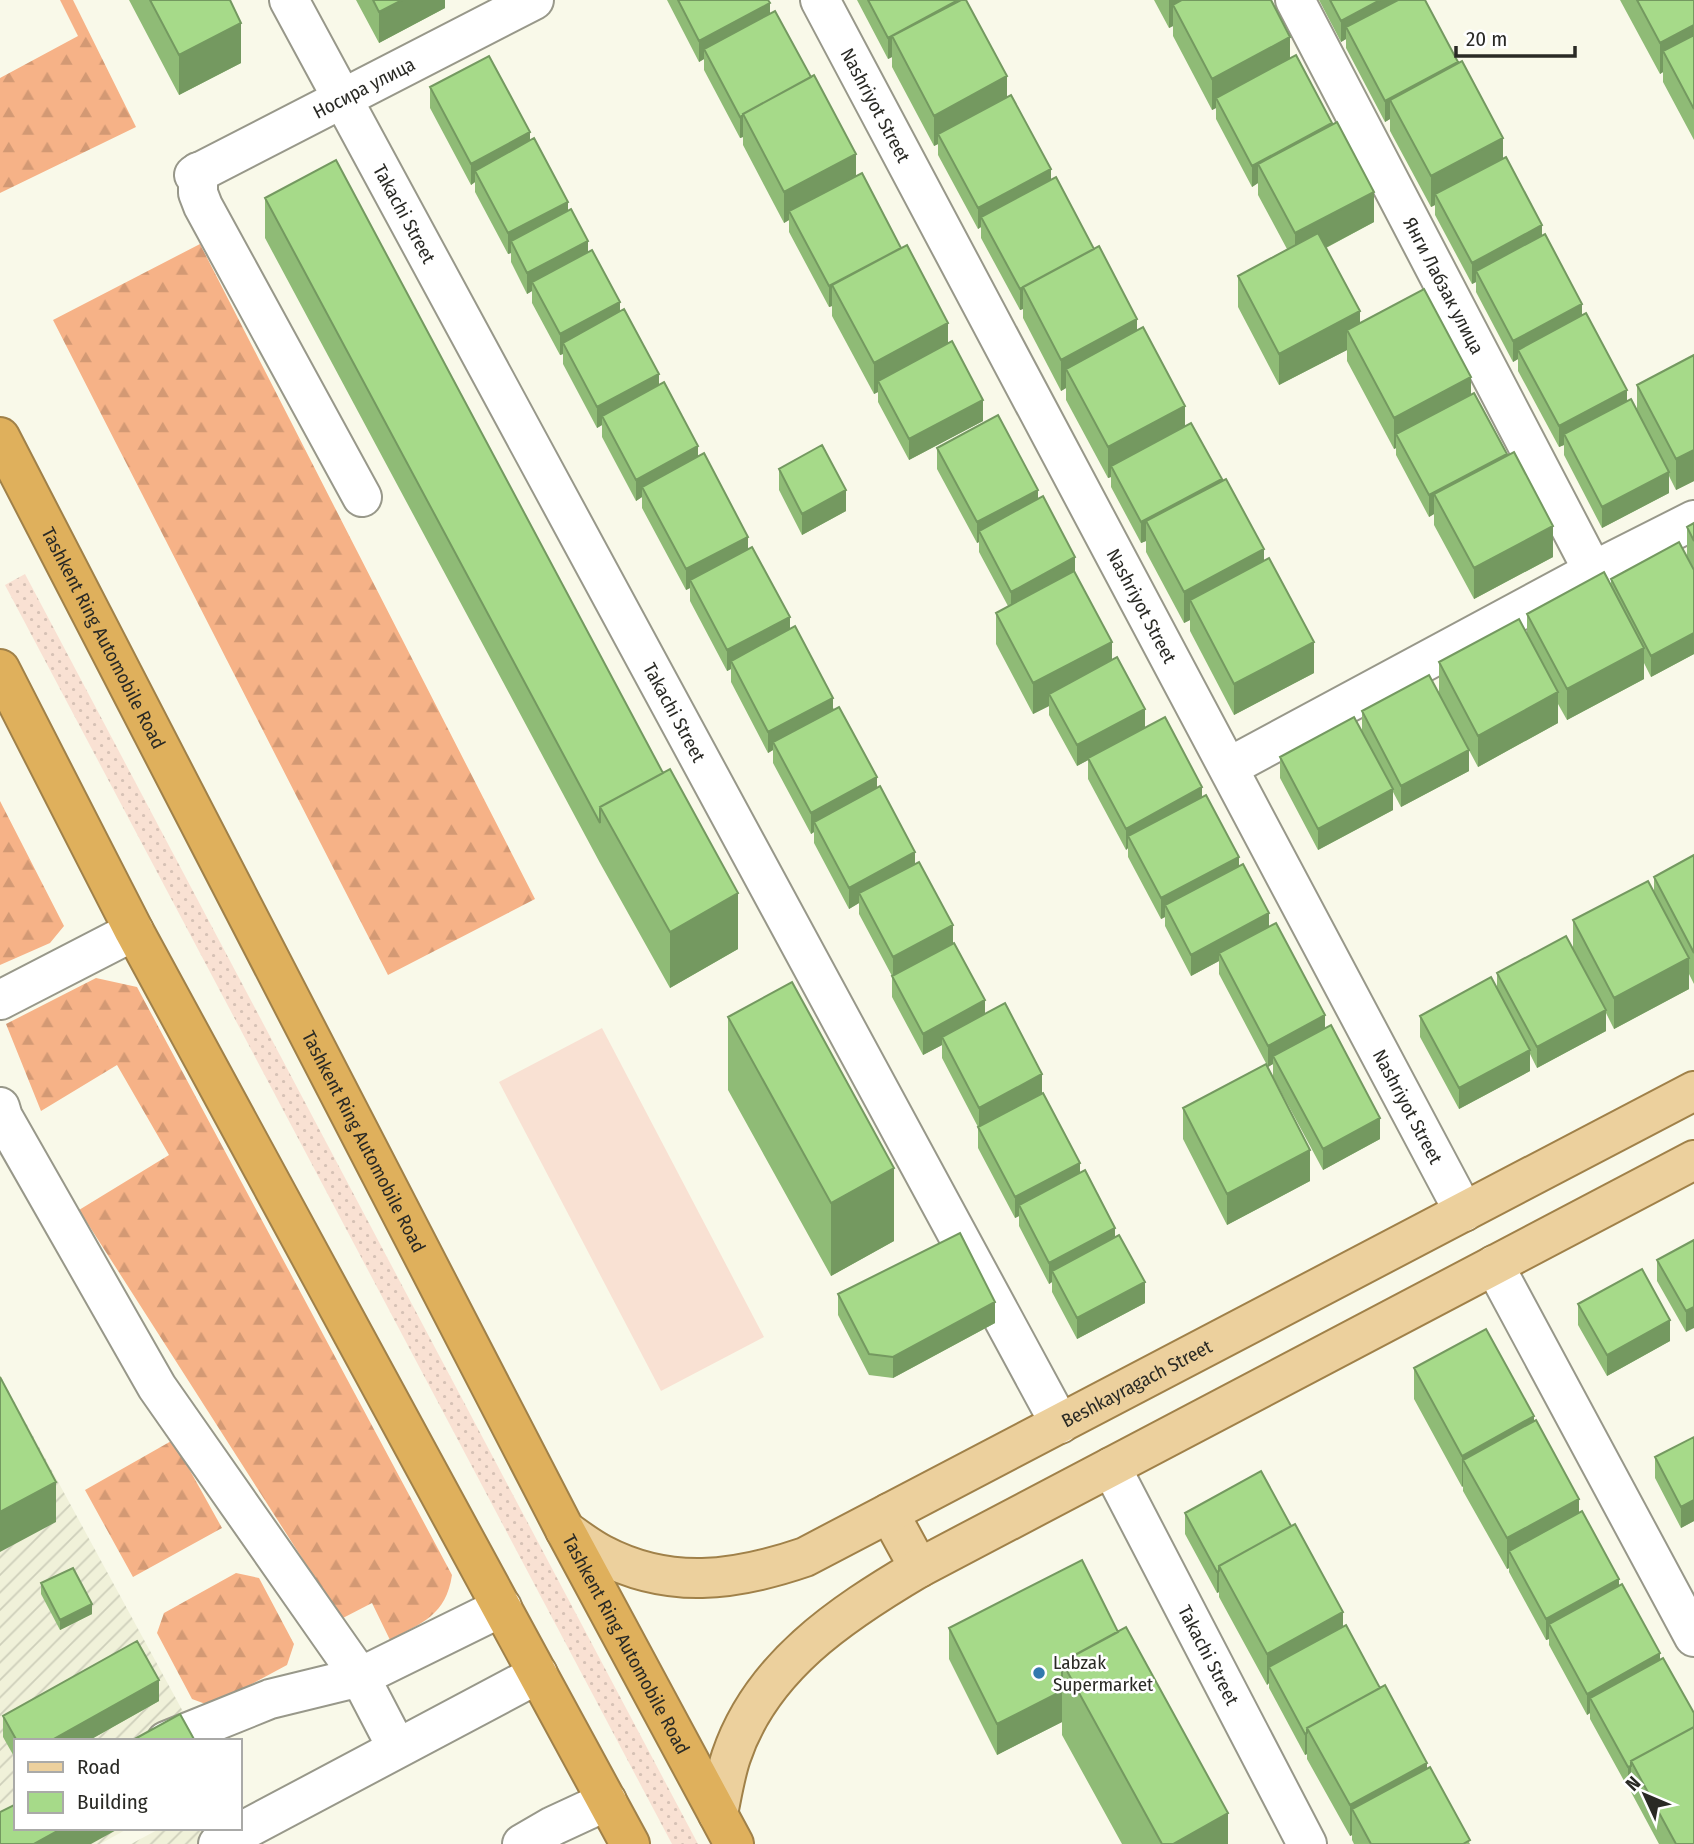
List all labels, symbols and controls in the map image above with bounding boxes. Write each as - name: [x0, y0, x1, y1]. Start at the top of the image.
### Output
- scale bar: [1456, 14, 1575, 58]
- text: 20 m: [1466, 26, 1507, 52]
- street label: Nashriyot Street: [836, 44, 916, 167]
- street label: Носира улица: [309, 52, 419, 124]
- street label: Takachi Street: [368, 160, 441, 268]
- street label: Янги Лабзак улица: [1398, 213, 1489, 358]
- street label: Tashkent Ring Automobile Road: [37, 523, 170, 753]
- street label: Nashriyot Street: [1102, 545, 1182, 668]
- street label: Takachi Street: [638, 659, 711, 767]
- street label: Tashkent Ring Automobile Road: [297, 1027, 430, 1256]
- street label: Nashriyot Street: [1368, 1046, 1448, 1169]
- street label: Beshkayragach Street: [1058, 1335, 1216, 1433]
- street label: Tashkent Ring Automobile Road: [558, 1531, 694, 1758]
- street label: Takachi Street: [1173, 1602, 1244, 1710]
- place label: Labzak Supermarket: [1053, 1651, 1154, 1696]
- marker: Labzak Supermarket: [1031, 1665, 1047, 1681]
- legend: [14, 1739, 242, 1830]
- text: Road: [77, 1754, 121, 1780]
- north arrow: [1610, 1760, 1680, 1830]
- text: N: [1621, 1771, 1645, 1796]
- text: Building: [77, 1789, 148, 1815]

